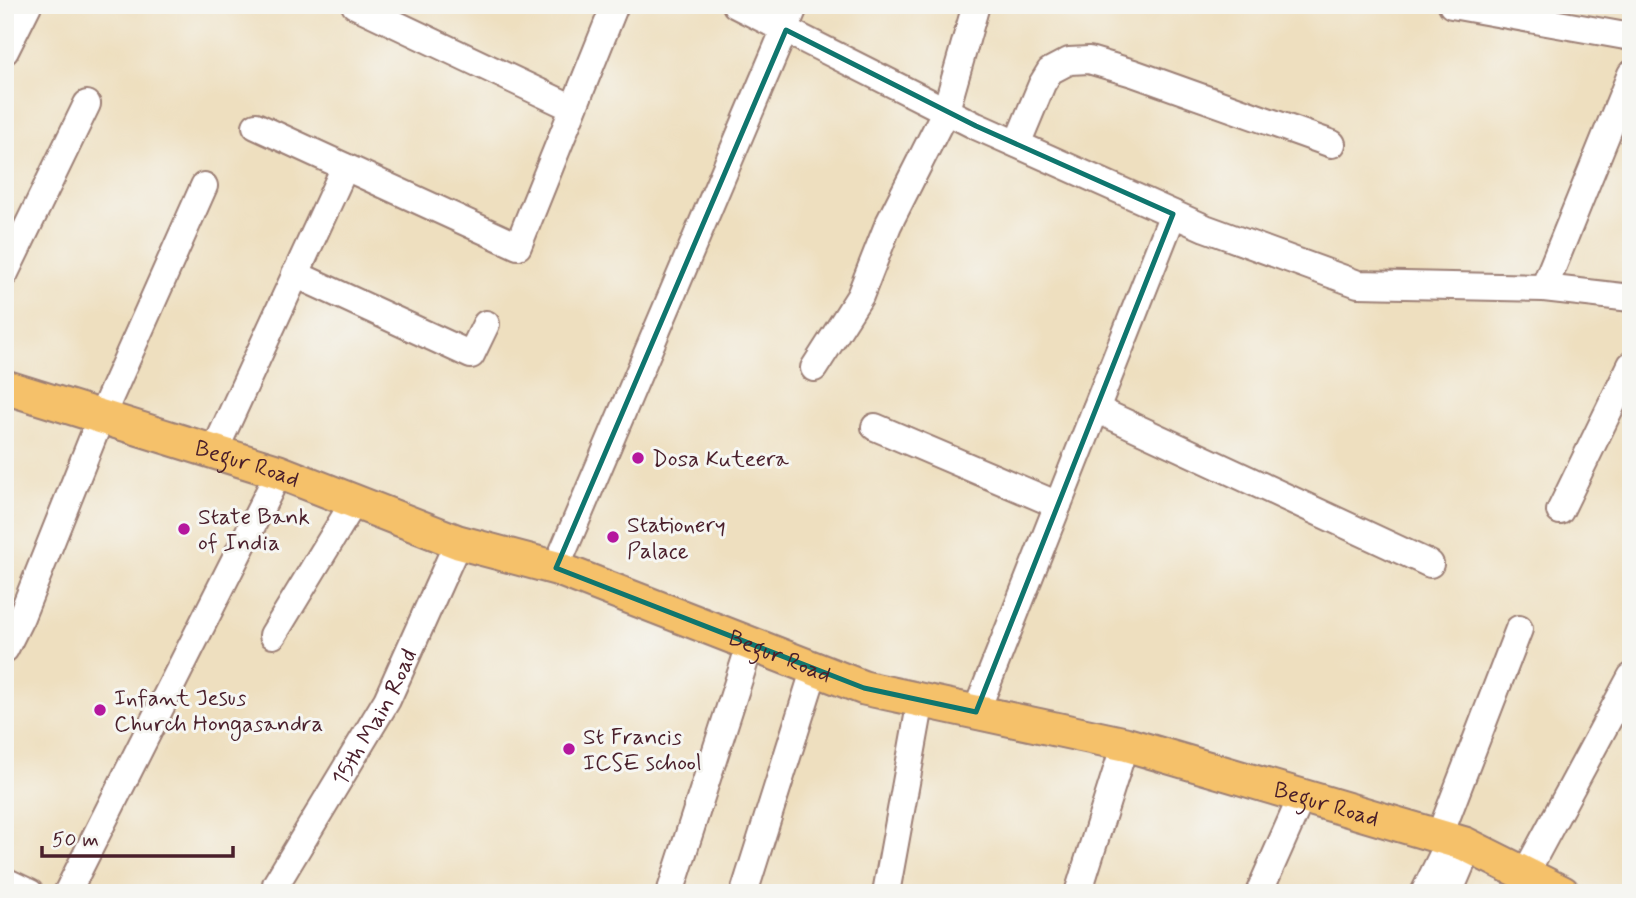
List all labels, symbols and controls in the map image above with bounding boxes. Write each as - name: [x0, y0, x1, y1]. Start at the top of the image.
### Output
- street label: Begur Road: [191, 434, 303, 496]
- place label: Dosa Kuteera: [652, 445, 789, 475]
- marker: Dosa Kuteera: [630, 450, 646, 466]
- place label: State Bank of India: [198, 503, 310, 559]
- place label: Stationery Palace: [627, 511, 726, 567]
- marker: State Bank of India: [176, 521, 192, 537]
- marker: Stationery Palace: [605, 529, 621, 545]
- street label: Begur Road: [724, 624, 835, 691]
- street label: 15th Main Road: [326, 645, 425, 792]
- place label: Infant Jesus Church Hongasandra: [114, 684, 323, 742]
- marker: Infant Jesus Church Hongasandra: [92, 702, 108, 718]
- place label: St Francis ICSE school: [583, 723, 702, 779]
- marker: St Francis ICSE school: [561, 741, 577, 757]
- street label: Begur Road: [1270, 776, 1382, 835]
- scale bar: [42, 814, 233, 858]
- text: 50 m: [52, 826, 99, 854]

